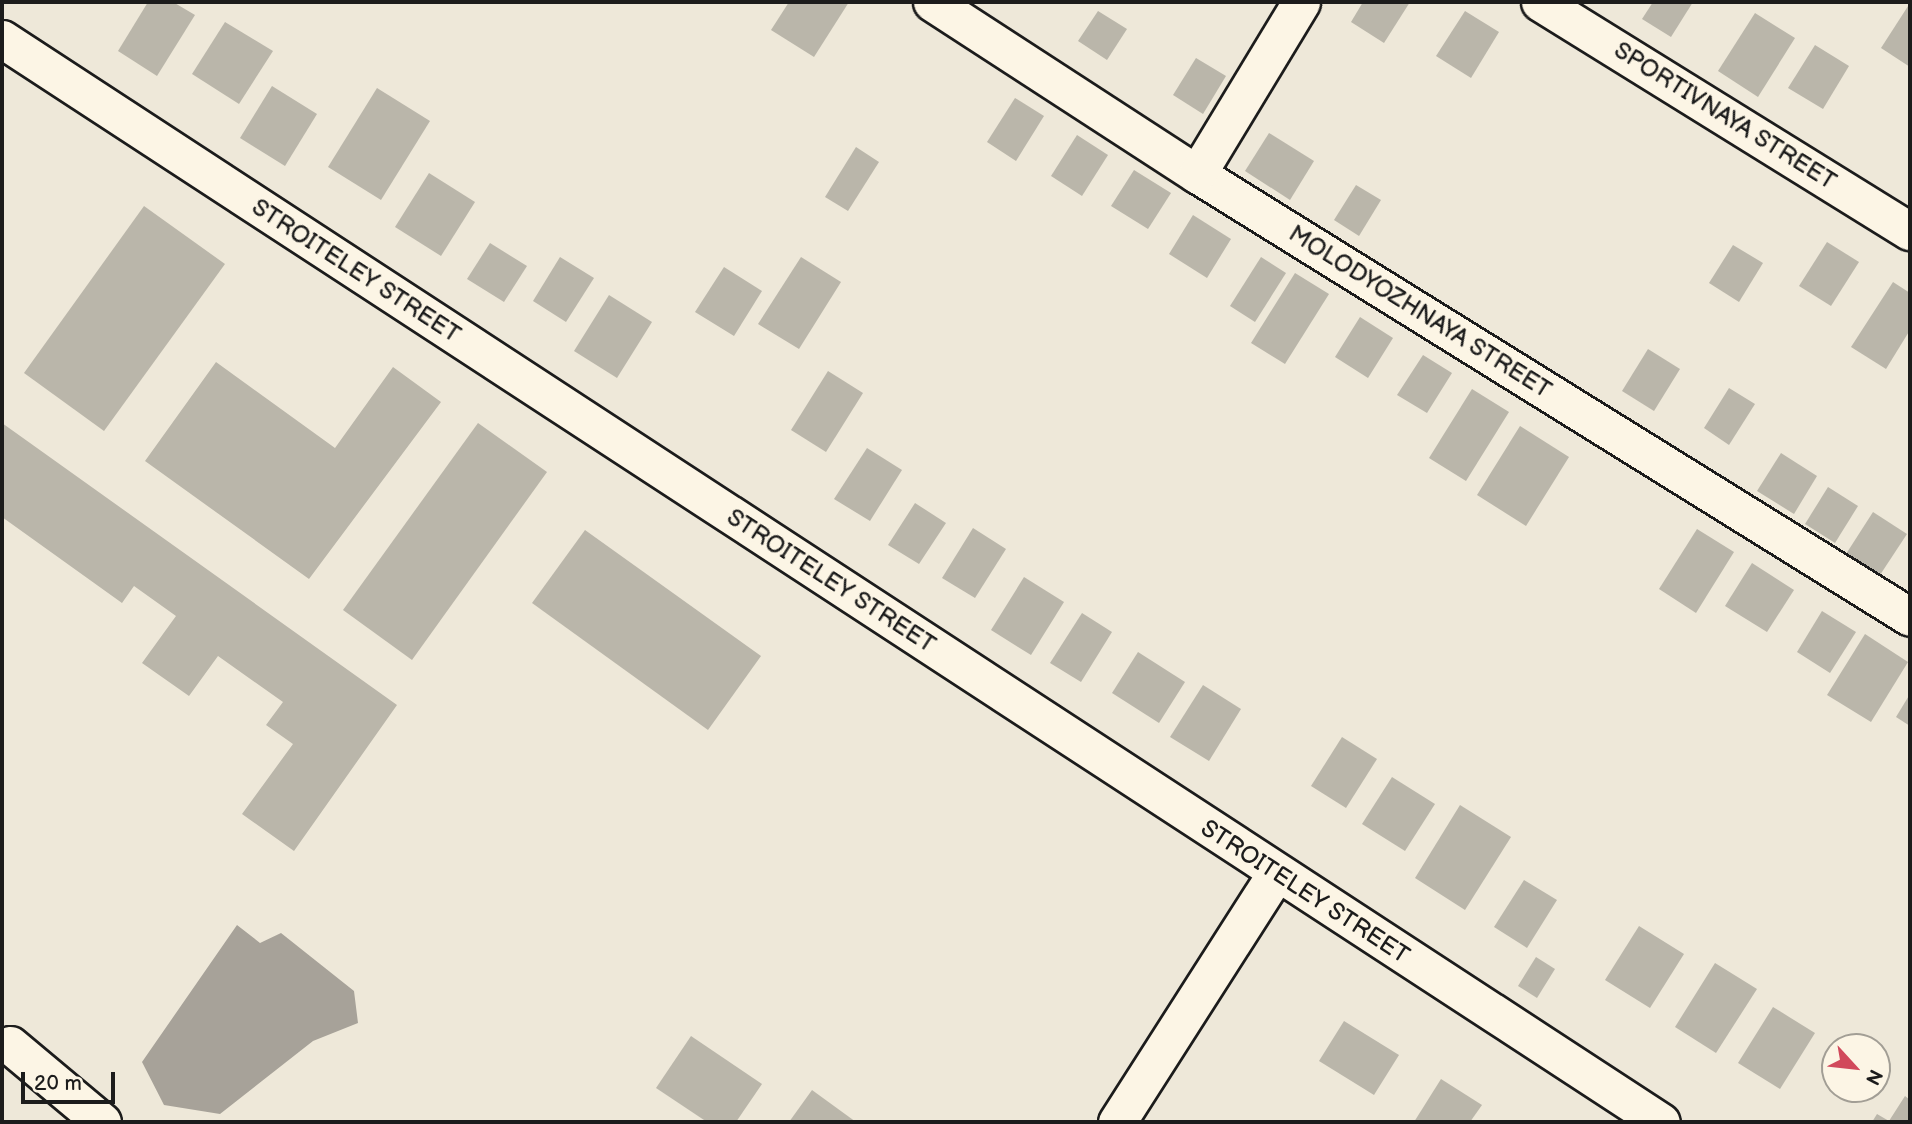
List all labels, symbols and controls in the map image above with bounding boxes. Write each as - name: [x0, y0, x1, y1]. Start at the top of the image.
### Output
- street label: SPORTIVNAYA STREET: [1608, 36, 1842, 196]
- street label: STROITELEY STREET: [246, 193, 466, 349]
- street label: MOLODYOZHNAYA STREET: [1283, 219, 1557, 405]
- street label: STROITELEY STREET: [721, 503, 941, 659]
- street label: STROITELEY STREET: [1195, 814, 1415, 970]
- north arrow: [1821, 1033, 1891, 1103]
- scale bar: [24, 1058, 119, 1102]
- text: N: [1860, 1065, 1887, 1088]
- text: 20 m: [34, 1071, 82, 1096]

